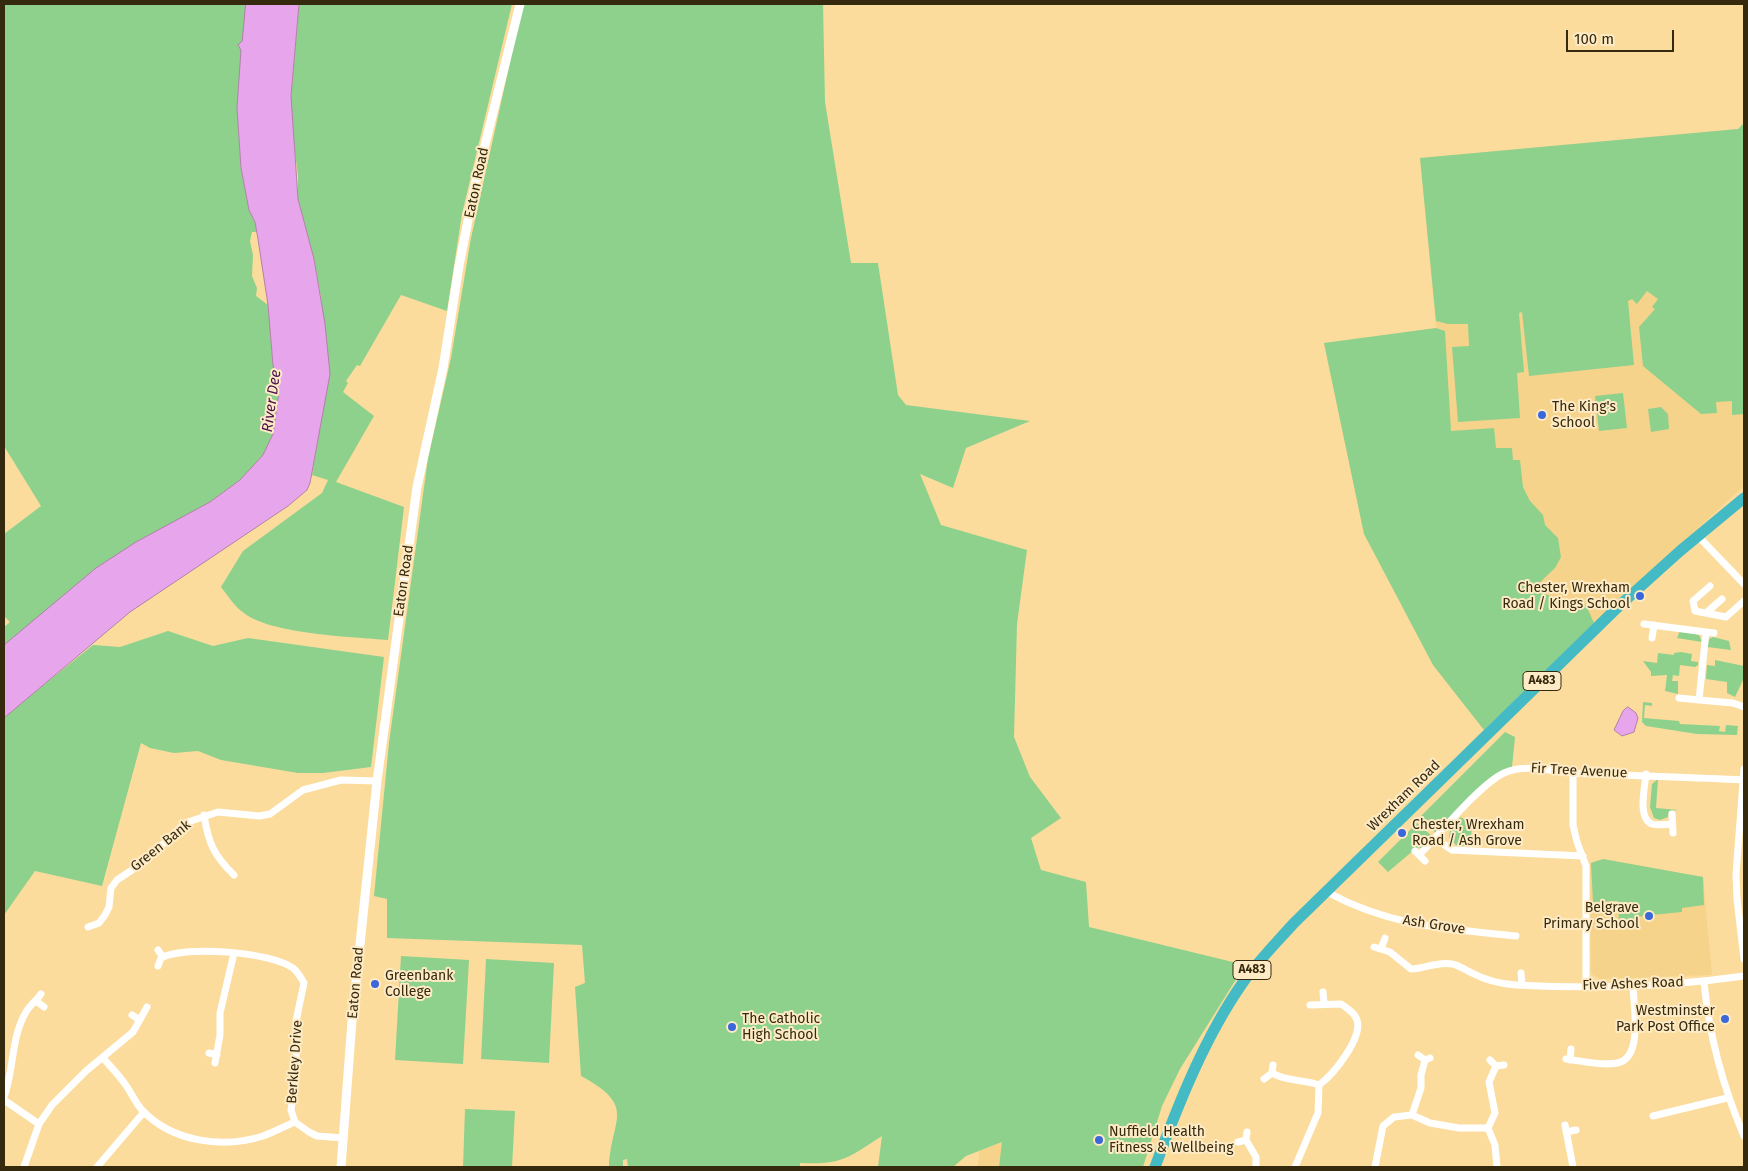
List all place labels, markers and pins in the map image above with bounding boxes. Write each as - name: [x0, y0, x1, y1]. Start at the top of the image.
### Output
- place label: The King's School: [1552, 399, 1616, 432]
- marker: The King's School: [1536, 409, 1548, 421]
- place label: Chester, Wrexham Road / Kings School: [1502, 580, 1630, 612]
- marker: Chester, Wrexham Road / Kings School: [1634, 590, 1646, 602]
- place label: Chester, Wrexham Road / Ash Grove: [1412, 817, 1524, 850]
- marker: Chester, Wrexham Road / Ash Grove: [1396, 827, 1408, 839]
- place label: Belgrave Primary School: [1543, 900, 1639, 932]
- marker: Belgrave Primary School: [1643, 910, 1655, 922]
- place label: Greenbank College: [385, 968, 453, 1000]
- marker: Greenbank College: [369, 978, 381, 990]
- place label: Westminster Park Post Office: [1616, 1003, 1715, 1036]
- place label: The Catholic High School: [742, 1011, 820, 1044]
- marker: Westminster Park Post Office: [1719, 1013, 1731, 1025]
- marker: The Catholic High School: [726, 1021, 738, 1033]
- place label: Nuffield Health Fitness & Wellbeing: [1109, 1124, 1233, 1156]
- marker: Nuffield Health Fitness & Wellbeing: [1093, 1134, 1105, 1146]

